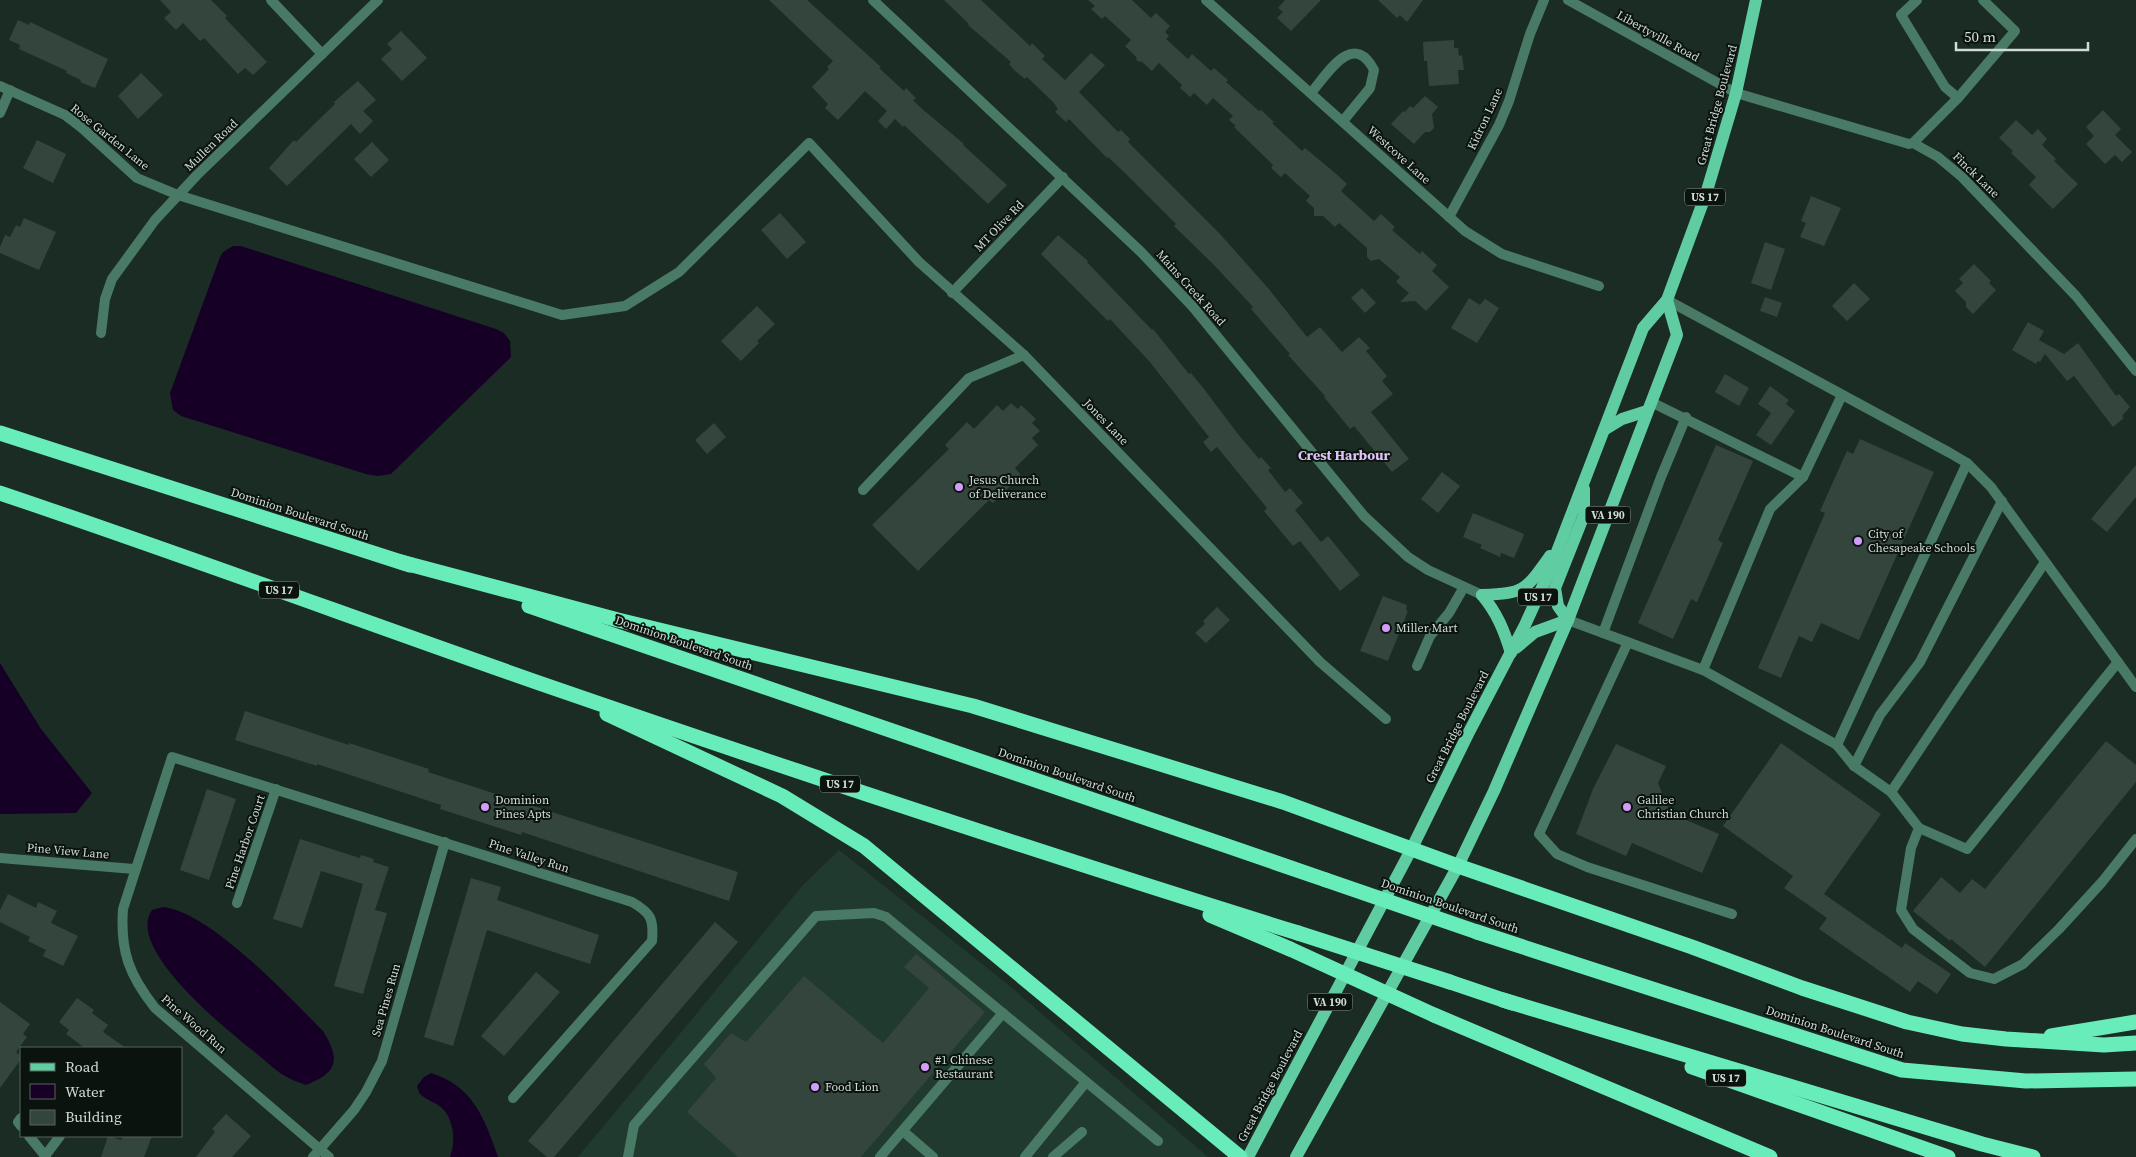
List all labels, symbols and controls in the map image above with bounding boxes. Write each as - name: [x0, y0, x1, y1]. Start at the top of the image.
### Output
- street label: Libertyville Road: [1614, 7, 1702, 65]
- scale bar: [1956, 20, 2088, 52]
- text: 50 m: [1964, 26, 1996, 47]
- street label: Great Bridge Boulevard: [1693, 43, 1741, 167]
- street label: Kidron Lane: [1464, 85, 1506, 153]
- street label: Rose Garden Lane: [67, 100, 153, 174]
- street label: Mullen Road: [181, 115, 241, 174]
- street label: Westcove Lane: [1364, 122, 1434, 188]
- street label: Finck Lane: [1949, 149, 2003, 201]
- road number: US 17: [1685, 188, 1725, 206]
- street label: MT Olive Rd: [971, 197, 1028, 255]
- street label: Mains Creek Road: [1153, 247, 1229, 329]
- street label: Jones Lane: [1079, 395, 1132, 449]
- district label: Crest Harbour: [1298, 445, 1391, 465]
- place label: Jesus Church of Deliverance: [968, 472, 1046, 502]
- marker: Jesus Church of Deliverance: [953, 481, 965, 493]
- street label: Dominion Boulevard South: [229, 484, 371, 544]
- road number: VA 190: [1586, 506, 1630, 524]
- place label: City of Chesapeake Schools: [1868, 526, 1975, 556]
- marker: City of Chesapeake Schools: [1852, 535, 1864, 547]
- road number: US 17: [259, 582, 299, 598]
- road number: US 17: [1518, 588, 1558, 606]
- street label: Dominion Boulevard South: [613, 612, 755, 674]
- place label: Miller Mart: [1396, 620, 1457, 636]
- marker: Miller Mart: [1380, 622, 1392, 634]
- street label: Great Bridge Boulevard: [1422, 668, 1492, 786]
- street label: Dominion Boulevard South: [996, 744, 1138, 806]
- road number: US 17: [820, 776, 860, 792]
- place label: Dominion Pines Apts: [495, 792, 551, 822]
- place label: Galilee Christian Church: [1637, 792, 1729, 822]
- street label: Pine Harbor Court: [221, 793, 269, 891]
- marker: Dominion Pines Apts: [479, 801, 491, 813]
- marker: Galilee Christian Church: [1621, 801, 1633, 813]
- street label: Pine Valley Run: [487, 835, 571, 877]
- street label: Pine View Lane: [26, 839, 110, 863]
- street label: Dominion Boulevard South: [1379, 875, 1521, 937]
- street label: Sea Pines Run: [368, 962, 404, 1038]
- street label: Pine Wood Run: [158, 991, 230, 1057]
- road number: VA 190: [1308, 994, 1352, 1010]
- street label: Dominion Boulevard South: [1764, 1002, 1906, 1062]
- street label: Great Bridge Boulevard: [1234, 1027, 1306, 1145]
- legend: [20, 1047, 182, 1137]
- place label: #1 Chinese Restaurant: [935, 1052, 993, 1082]
- text: Road: [65, 1056, 99, 1077]
- marker: #1 Chinese Restaurant: [919, 1061, 931, 1073]
- road number: US 17: [1706, 1070, 1746, 1086]
- place label: Food Lion: [825, 1079, 879, 1095]
- text: Water: [65, 1081, 106, 1102]
- marker: Food Lion: [809, 1081, 821, 1093]
- text: Building: [65, 1106, 122, 1127]

